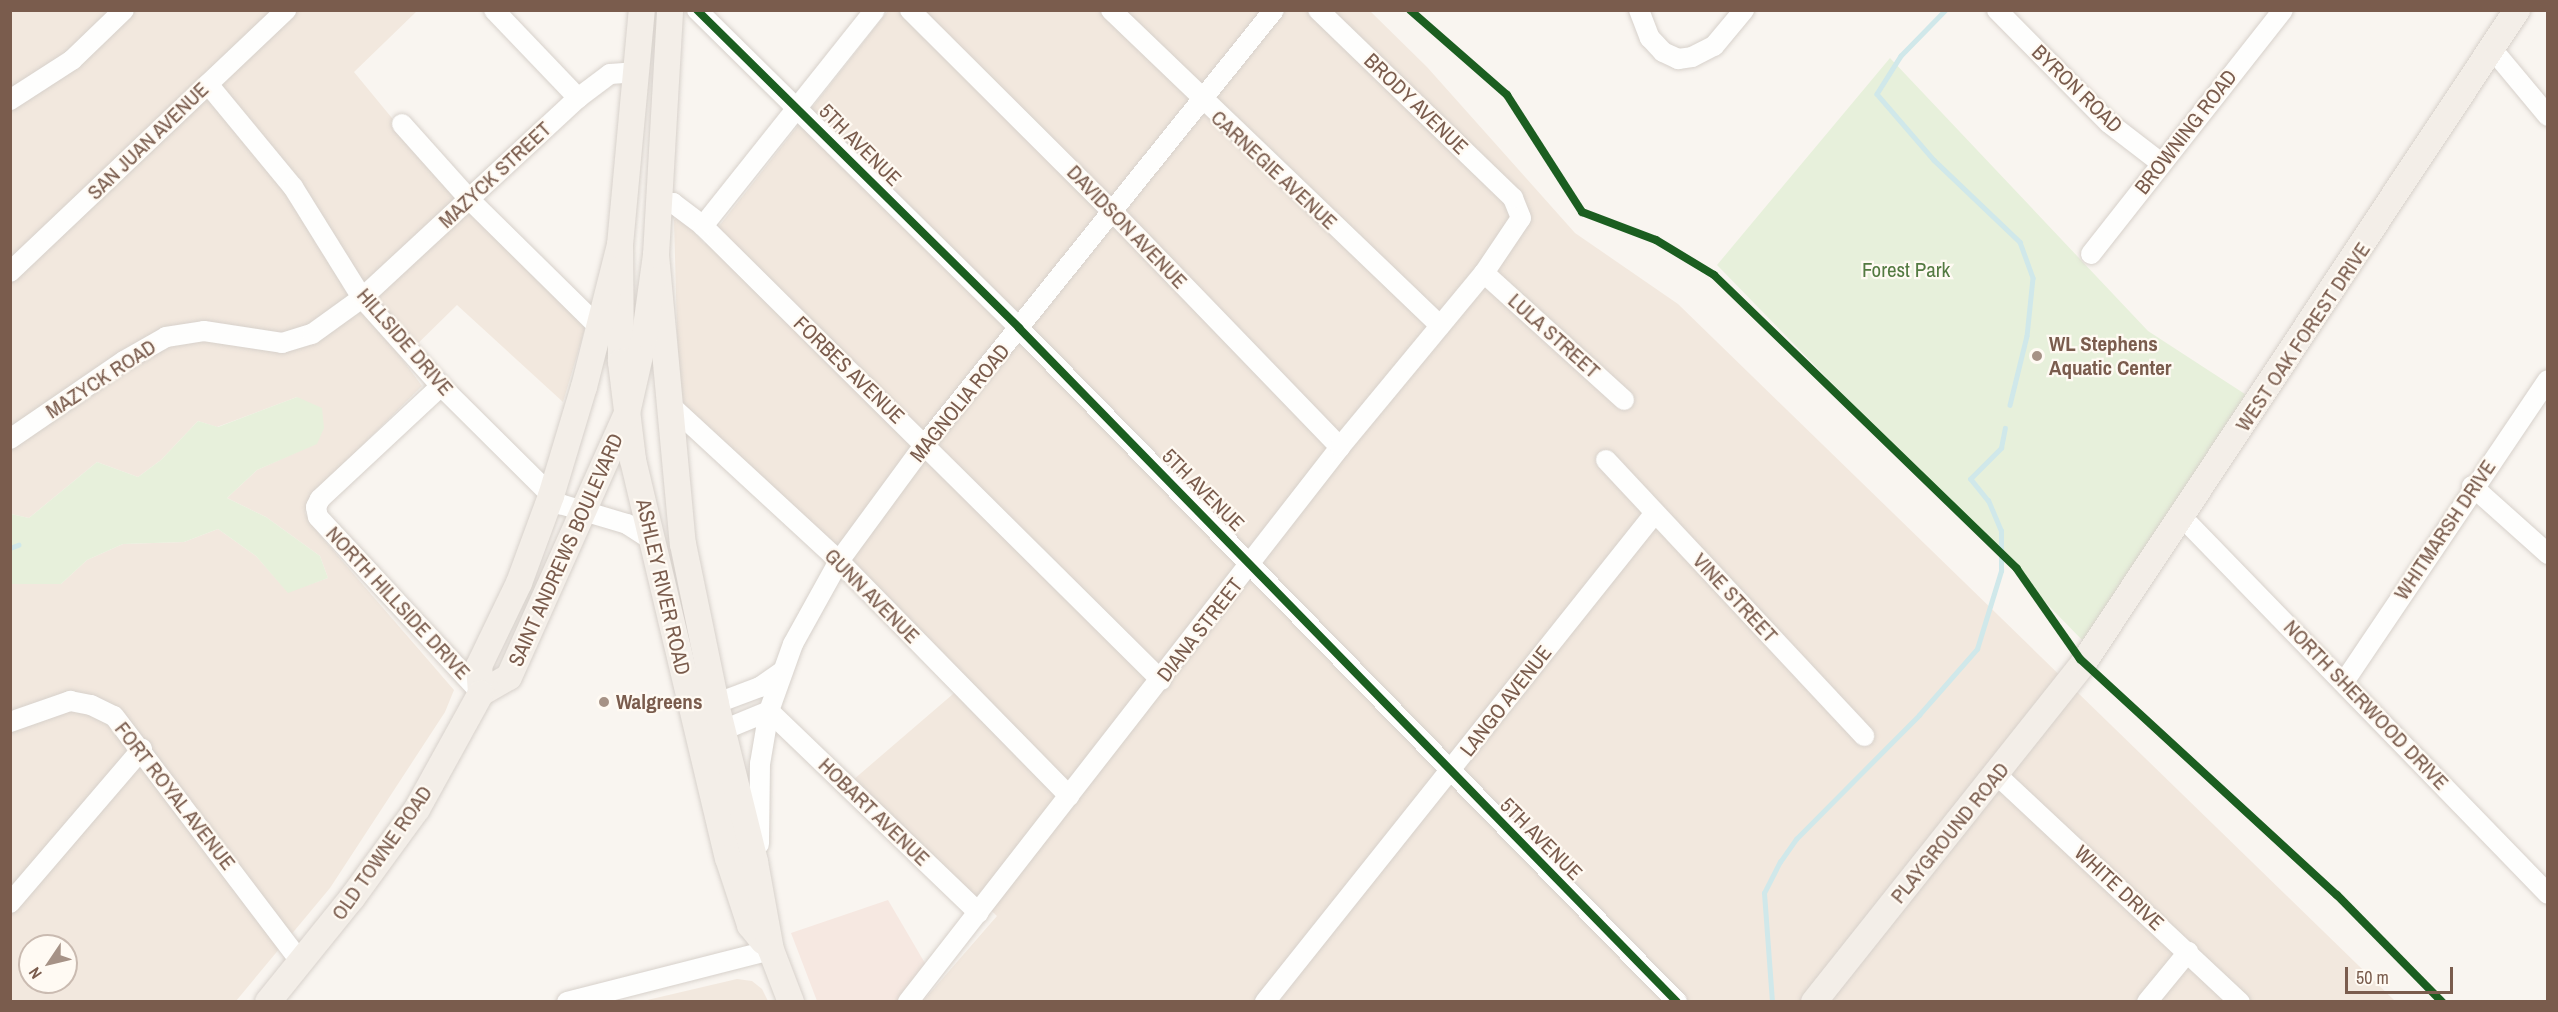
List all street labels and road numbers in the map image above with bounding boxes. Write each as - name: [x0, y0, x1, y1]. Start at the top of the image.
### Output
- street label: BYRON ROAD: [2027, 40, 2127, 138]
- street label: BRODY AVENUE: [1358, 48, 1474, 160]
- street label: BROWNING ROAD: [2130, 65, 2242, 199]
- street label: SAN JUAN AVENUE: [82, 77, 214, 205]
- street label: 5TH AVENUE: [813, 98, 907, 192]
- street label: CARNEGIE AVENUE: [1205, 105, 1343, 235]
- street label: MAZYCK STREET: [434, 117, 556, 233]
- street label: DAVIDSON AVENUE: [1061, 160, 1193, 294]
- street label: WEST OAK FOREST DRIVE: [2230, 238, 2376, 436]
- street label: HILLSIDE DRIVE: [352, 283, 458, 401]
- street label: LULA STREET: [1503, 288, 1605, 384]
- street label: FORBES AVENUE: [788, 311, 910, 429]
- street label: MAZYCK ROAD: [41, 334, 161, 424]
- street label: MAGNOLIA ROAD: [904, 339, 1016, 467]
- street label: SAINT ANDREWS BOULEVARD: [503, 429, 629, 671]
- street label: 5TH AVENUE: [1156, 443, 1250, 537]
- street label: WHITMARSH DRIVE: [2389, 455, 2501, 605]
- street label: ASHLEY RIVER ROAD: [630, 497, 696, 677]
- street label: NORTH HILLSIDE DRIVE: [321, 521, 475, 685]
- street label: GUNN AVENUE: [819, 543, 925, 649]
- street label: VINE STREET: [1687, 548, 1783, 648]
- street label: DIANA STREET: [1151, 573, 1249, 687]
- street label: NORTH SHERWOOD DRIVE: [2278, 615, 2454, 795]
- street label: LANGO AVENUE: [1455, 640, 1557, 762]
- street label: FORT ROYAL AVENUE: [109, 716, 241, 876]
- street label: HOBART AVENUE: [813, 752, 935, 872]
- street label: PLAYGROUND ROAD: [1886, 758, 2014, 908]
- street label: OLD TOWNE ROAD: [326, 781, 438, 925]
- street label: 5TH AVENUE: [1494, 792, 1588, 886]
- street label: WHITE DRIVE: [2069, 840, 2169, 936]

